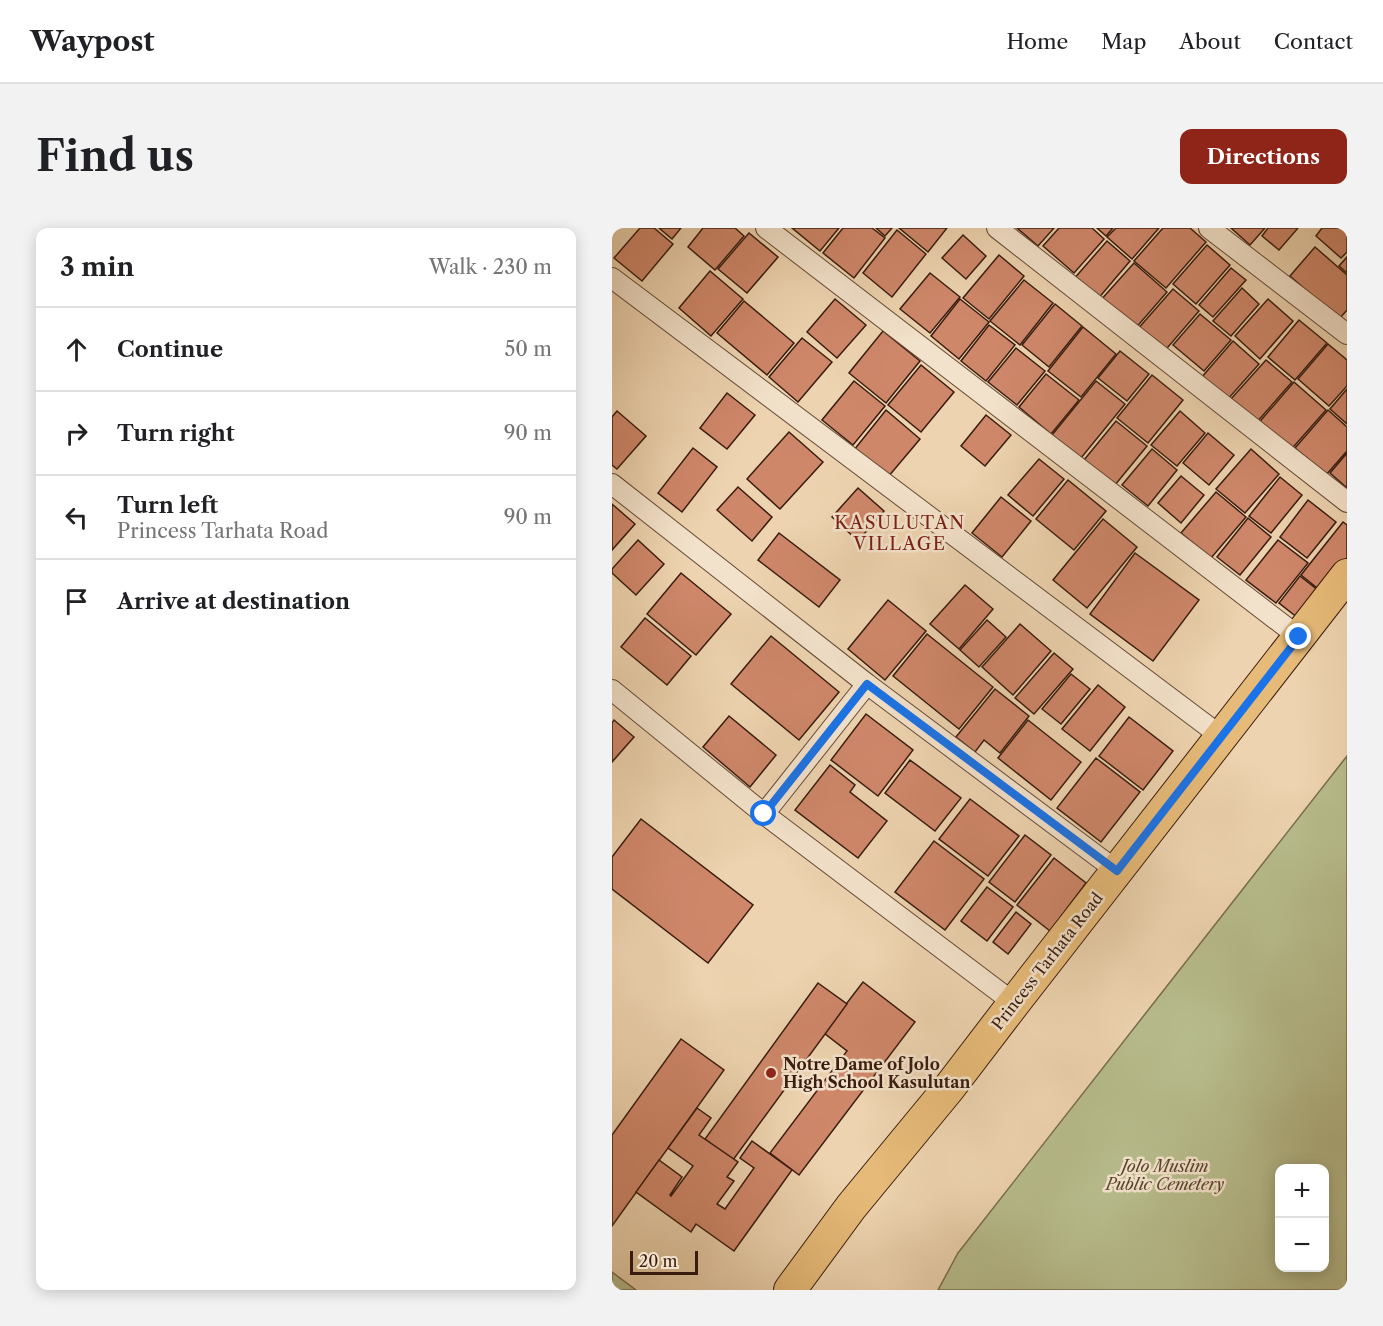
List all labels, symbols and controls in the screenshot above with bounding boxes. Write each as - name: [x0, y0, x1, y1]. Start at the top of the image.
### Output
- text: Waypost: [30, 24, 154, 58]
- text: Home: [1007, 29, 1068, 54]
- text: Map: [1101, 29, 1146, 54]
- text: About: [1179, 29, 1241, 54]
- text: Contact: [1274, 29, 1353, 54]
- button: Directions: [1180, 129, 1347, 184]
- text: Find us: [36, 130, 194, 182]
- text: 3 min: [60, 251, 134, 283]
- text: Walk · 230 m: [429, 255, 552, 279]
- icon: ahead: [60, 333, 93, 366]
- text: Continue: [117, 336, 223, 363]
- text: 50 m: [505, 337, 552, 361]
- icon: right: [60, 417, 93, 450]
- text: Turn right: [117, 420, 235, 447]
- text: 90 m: [504, 421, 552, 445]
- text: Turn left: [117, 492, 218, 519]
- icon: left: [60, 501, 93, 534]
- text: 90 m: [504, 505, 552, 529]
- district label: KASULUTAN VILLAGE: [834, 512, 966, 555]
- text: Princess Tarhata Road: [117, 519, 328, 543]
- icon: arrive: [60, 585, 93, 618]
- text: Arrive at destination: [117, 588, 350, 615]
- route end: [1285, 623, 1311, 649]
- route start: [750, 800, 776, 826]
- street label: Princess Tarhata Road: [987, 888, 1107, 1034]
- place label: Notre Dame of Jolo High School Kasulutan: [783, 1054, 971, 1092]
- marker: Notre Dame of Jolo High School Kasulutan: [764, 1066, 778, 1080]
- park label: Jolo Muslim Public Cemetery: [1104, 1156, 1224, 1194]
- map controls: [1275, 1164, 1329, 1272]
- button: +: [1275, 1164, 1329, 1218]
- button: −: [1275, 1218, 1329, 1272]
- scale bar: [630, 1248, 698, 1276]
- text: 20 m: [639, 1251, 678, 1271]

